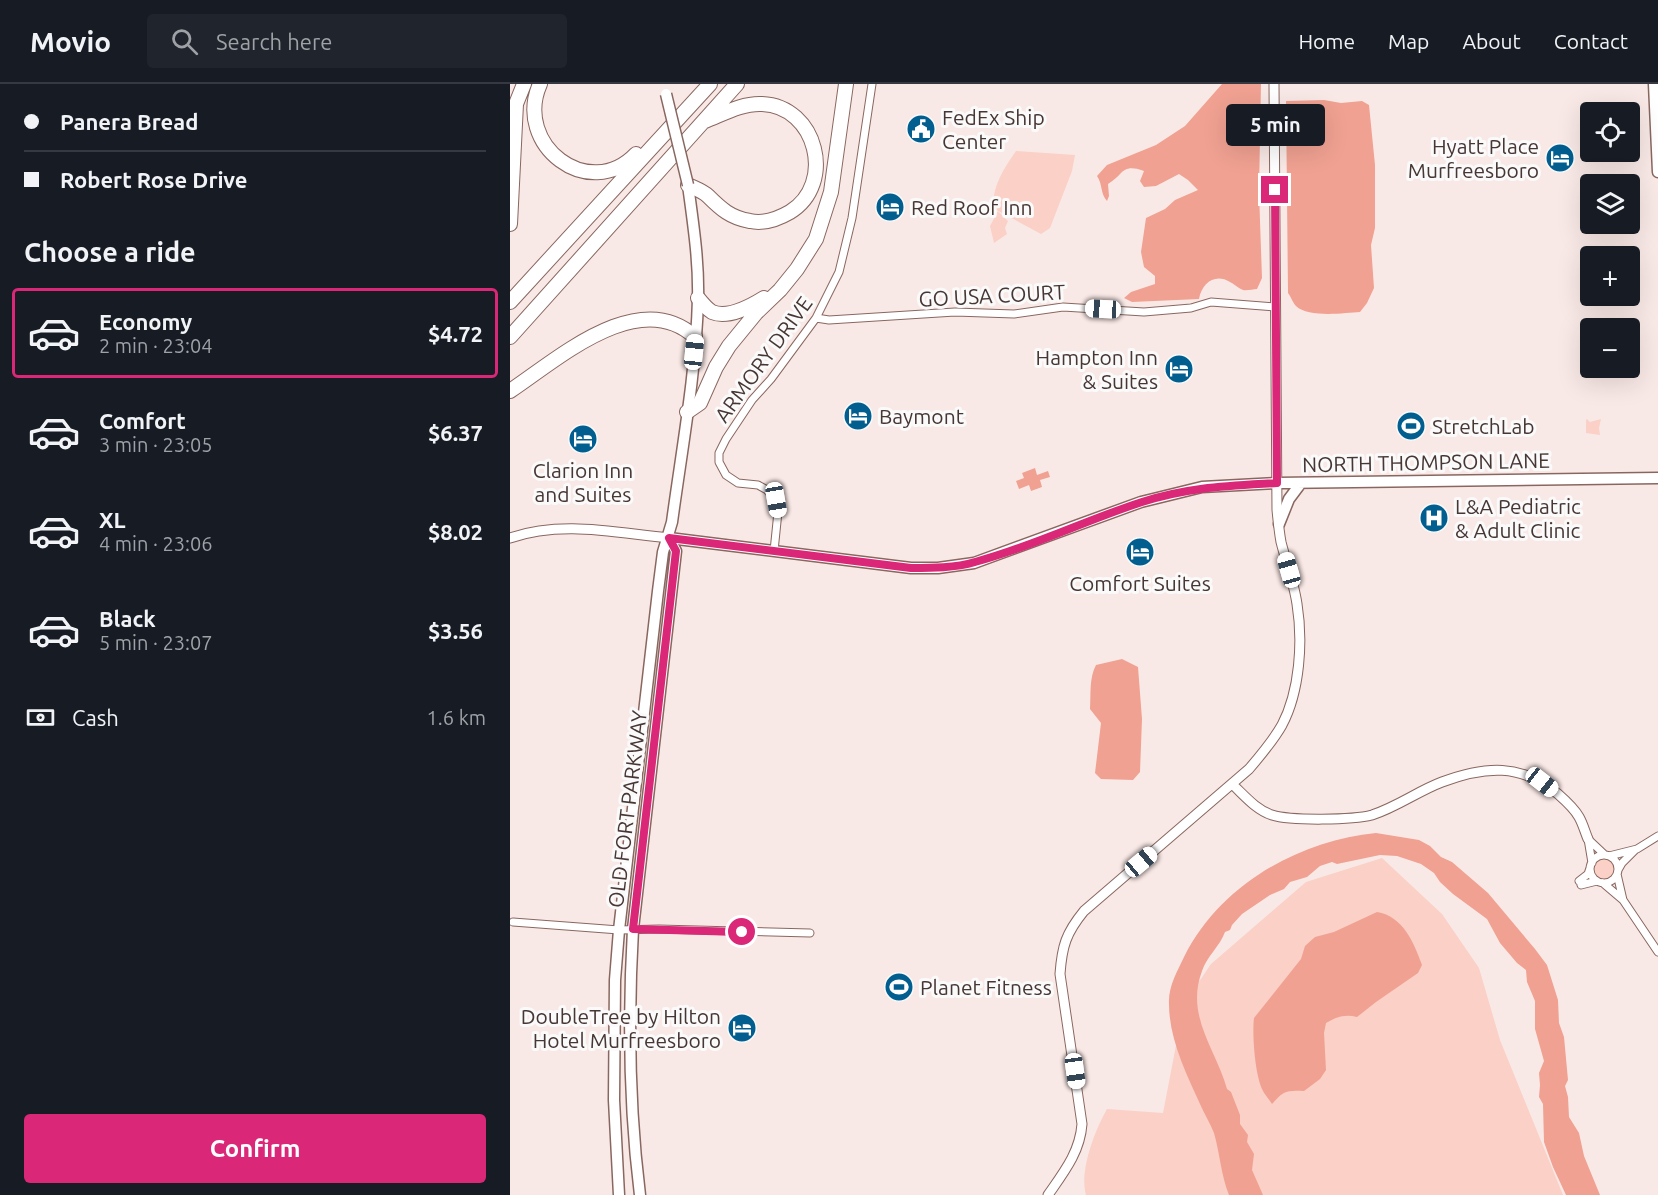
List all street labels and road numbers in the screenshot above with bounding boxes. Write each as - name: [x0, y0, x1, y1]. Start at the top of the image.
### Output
- street label: GO USA COURT: [918, 279, 1066, 311]
- street label: ARMORY DRIVE: [709, 291, 817, 427]
- street label: NORTH THOMPSON LANE: [1302, 448, 1550, 476]
- street label: OLD FORT PARKWAY: [603, 709, 651, 909]

